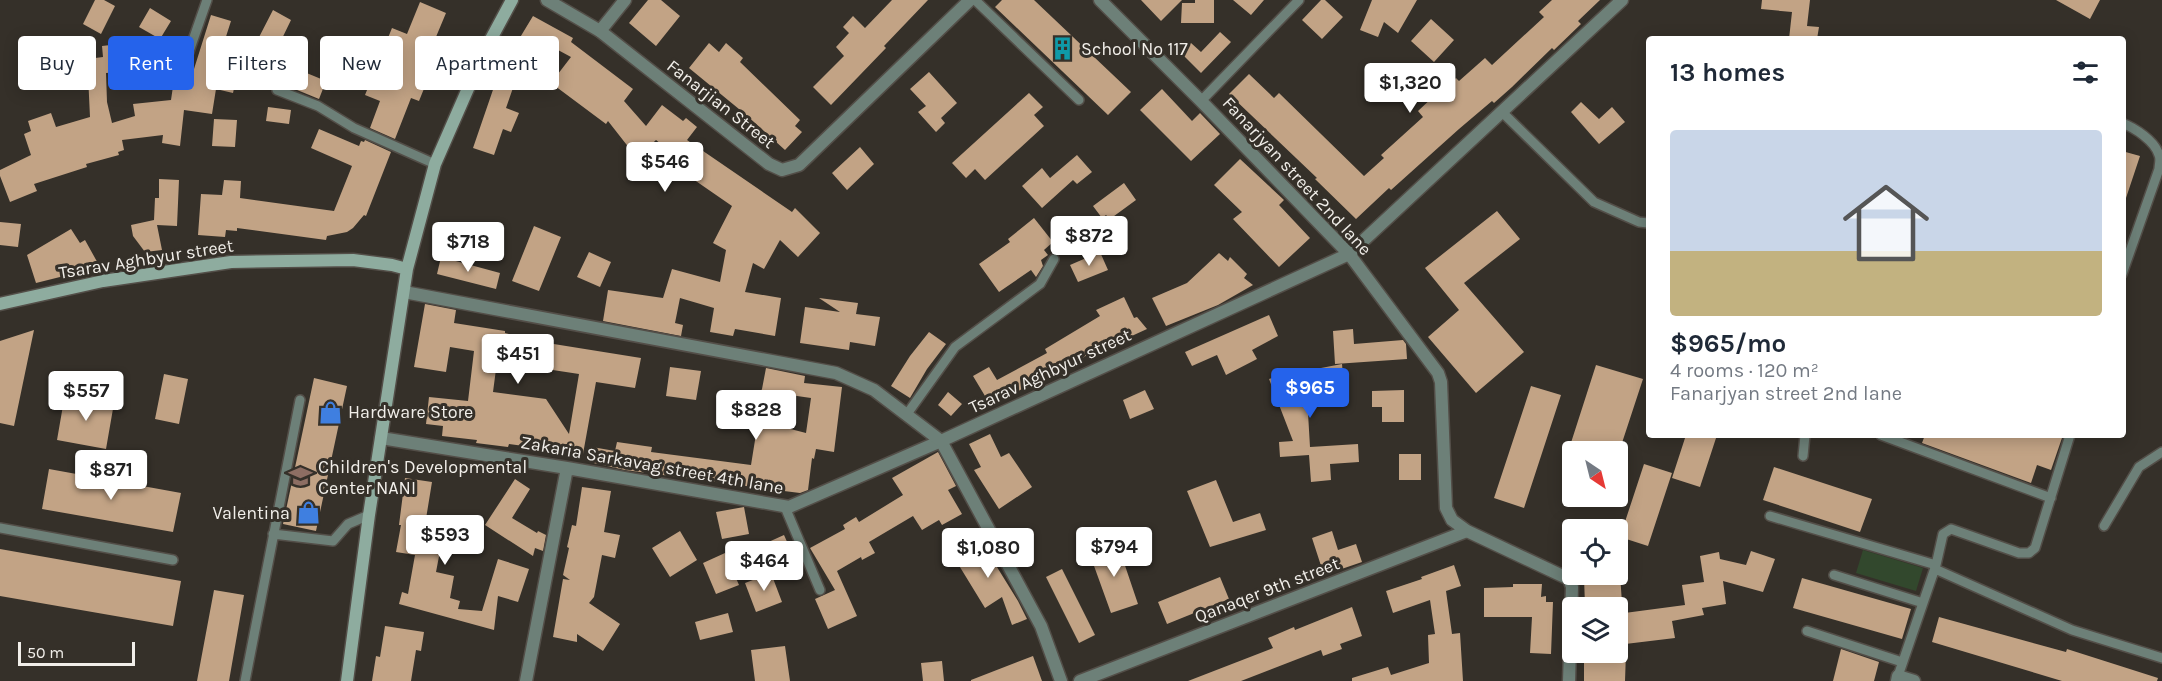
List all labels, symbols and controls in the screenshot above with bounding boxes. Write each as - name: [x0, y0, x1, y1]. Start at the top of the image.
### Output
- chip: Buy: [18, 36, 96, 90]
- chip: Rent: [108, 36, 194, 90]
- chip: Filters: [206, 36, 308, 90]
- chip: New: [320, 36, 403, 90]
- chip: Apartment: [415, 36, 559, 90]
- building icon: School No 117: [1050, 36, 1076, 62]
- place label: School No 117: [1081, 38, 1188, 60]
- street label: Fanarjian Street: [662, 55, 780, 153]
- icon: filters: [2069, 56, 2102, 89]
- text: 13 homes: [1670, 57, 1785, 88]
- pin: $1,320: [1361, 63, 1459, 114]
- text: $1,320: [1378, 71, 1442, 94]
- street label: Fanarjyan street 2nd lane: [1218, 92, 1376, 260]
- pin: $546: [629, 142, 701, 193]
- text: $546: [640, 150, 690, 173]
- icon: home: [1832, 169, 1940, 277]
- pin: $872: [1053, 216, 1125, 267]
- pin: $718: [432, 222, 504, 273]
- text: $872: [1065, 224, 1113, 247]
- text: $718: [446, 230, 490, 253]
- street label: Tsarav Aghbyur street: [57, 234, 235, 284]
- street label: Tsarav Aghbyur street: [965, 324, 1135, 418]
- text: $965/mo: [1670, 328, 1786, 359]
- pin: $451: [482, 334, 554, 385]
- text: $451: [496, 342, 540, 365]
- text: 4 rooms · 120 m²: [1670, 359, 1819, 382]
- pin: $965: [1274, 368, 1346, 419]
- pin: $557: [50, 371, 122, 422]
- text: $965: [1285, 376, 1335, 399]
- text: $557: [62, 379, 110, 402]
- text: Fanarjyan street 2nd lane: [1670, 382, 1902, 405]
- pin: $828: [720, 390, 792, 441]
- text: $828: [730, 398, 782, 421]
- shop icon: Hardware Store: [317, 399, 343, 425]
- place label: Hardware Store: [348, 401, 473, 423]
- street label: Zakaria Sarkavag street 4th lane: [519, 431, 785, 499]
- north arrow: [1562, 441, 1628, 507]
- map controls: [1562, 441, 1628, 663]
- pin: $871: [75, 450, 147, 501]
- place label: Children's Developmental Center NANI: [318, 456, 527, 499]
- text: $871: [89, 458, 133, 481]
- school or university icon: Children's Developmental Center NANI: [287, 464, 313, 490]
- shop icon: Valentina: [295, 500, 321, 526]
- place label: Valentina: [212, 502, 290, 524]
- pin: $593: [409, 515, 481, 566]
- button: locate: [1562, 519, 1628, 585]
- text: $593: [420, 523, 470, 546]
- pin: $794: [1078, 527, 1150, 578]
- pin: $1,080: [939, 528, 1037, 579]
- text: $794: [1090, 535, 1138, 558]
- text: $1,080: [956, 536, 1020, 559]
- pin: $464: [728, 541, 800, 592]
- text: $464: [739, 549, 789, 572]
- street label: Qanaqer 9th street: [1192, 552, 1343, 628]
- button: layers: [1562, 597, 1628, 663]
- scale bar: [18, 639, 135, 666]
- text: 50 m: [27, 643, 64, 662]

